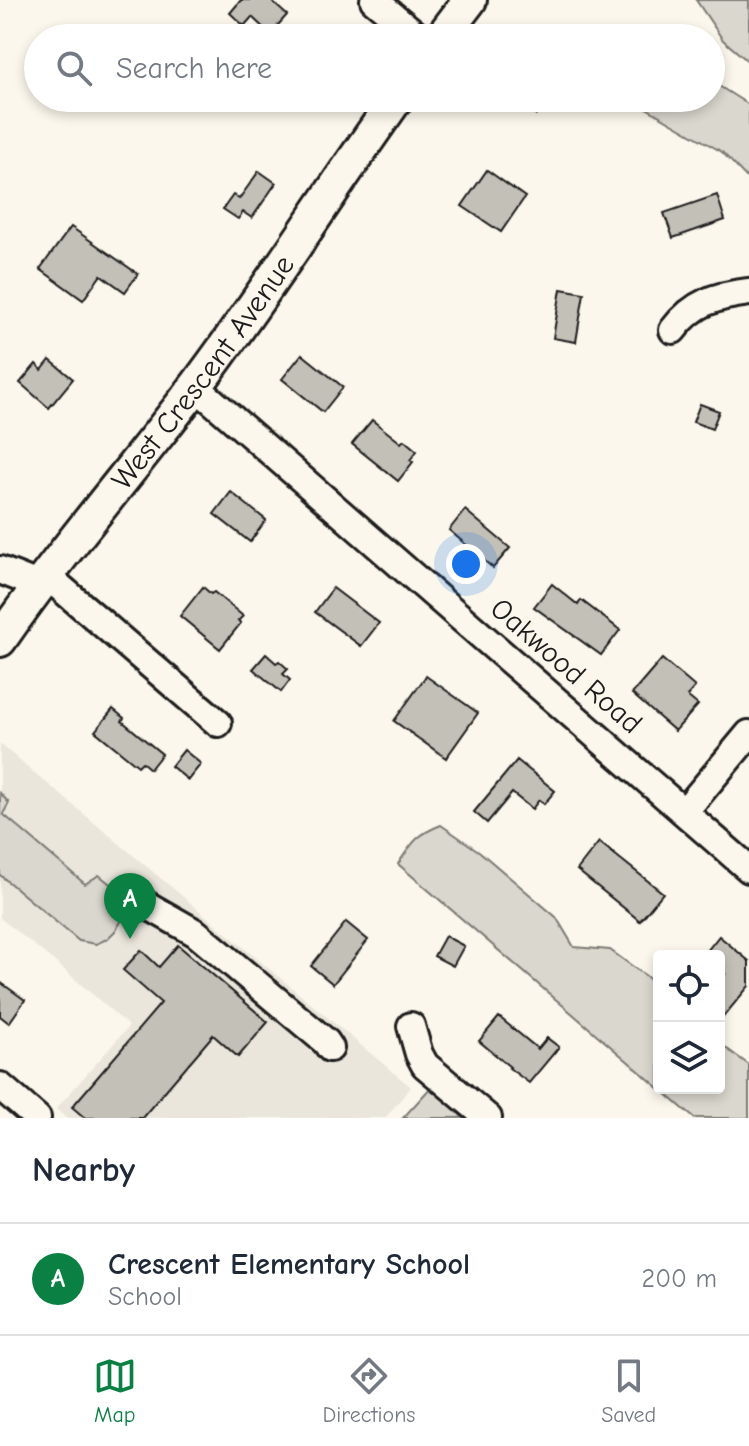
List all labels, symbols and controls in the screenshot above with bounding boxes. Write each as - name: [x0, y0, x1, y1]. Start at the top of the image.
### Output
- search box: [24, 24, 725, 112]
- icon: search: [52, 46, 96, 90]
- text: Search here: [116, 51, 272, 86]
- street label: West Crescent Avenue: [104, 248, 301, 496]
- your location: [446, 544, 486, 584]
- street label: Oakwood Road: [483, 591, 649, 741]
- pin: A: [104, 873, 156, 939]
- map controls: [653, 950, 725, 1094]
- button: locate: [653, 950, 725, 1022]
- button: layers: [653, 1022, 725, 1094]
- text: Nearby: [32, 1150, 135, 1190]
- text: Crescent Elementary School: [108, 1247, 470, 1282]
- text: A: [51, 1264, 65, 1294]
- text: 200 m: [642, 1264, 717, 1294]
- text: School: [108, 1282, 182, 1312]
- tab: Map: [93, 1354, 137, 1428]
- tab: Directions: [323, 1354, 416, 1428]
- tab: Saved: [601, 1354, 656, 1428]

